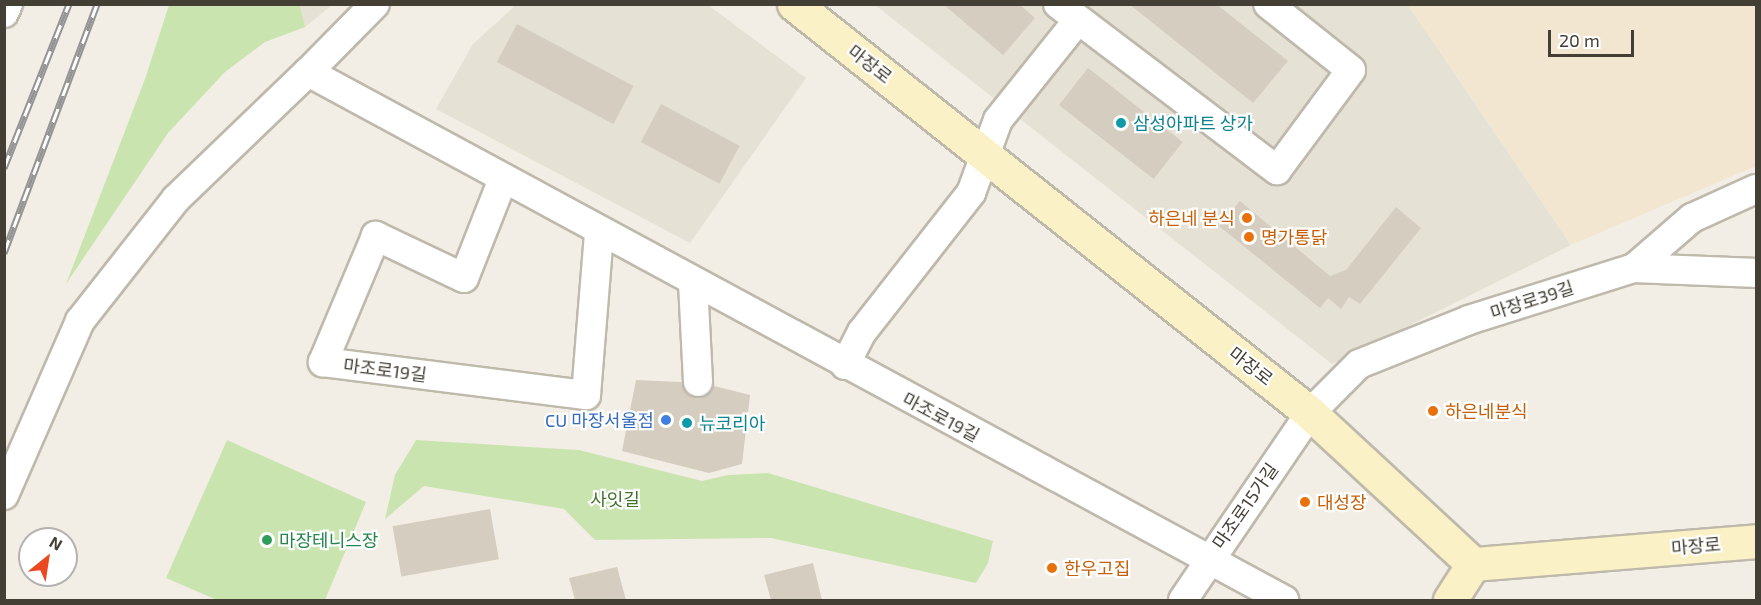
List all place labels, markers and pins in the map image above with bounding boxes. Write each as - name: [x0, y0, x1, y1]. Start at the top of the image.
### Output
- place label: 삼성아파트 상가: [1133, 112, 1253, 134]
- marker: 삼성아파트 상가: [1114, 116, 1128, 130]
- place label: 하은네 분식: [1148, 207, 1235, 229]
- marker: 하은네 분식: [1240, 211, 1254, 225]
- place label: 명가통닭: [1261, 226, 1327, 248]
- marker: 명가통닭: [1242, 230, 1256, 244]
- place label: 하은네분식: [1445, 400, 1528, 422]
- marker: 하은네분식: [1426, 404, 1440, 418]
- place label: CU 마장서울점: [545, 409, 654, 431]
- place label: 뉴코리아: [699, 412, 765, 434]
- marker: CU 마장서울점: [659, 413, 673, 427]
- marker: 뉴코리아: [680, 416, 694, 430]
- place label: 대성장: [1317, 491, 1367, 513]
- marker: 대성장: [1298, 495, 1312, 509]
- place label: 마장테니스장: [279, 529, 378, 551]
- marker: 마장테니스장: [260, 533, 274, 547]
- place label: 한우고집: [1064, 557, 1130, 579]
- marker: 한우고집: [1045, 561, 1059, 575]

